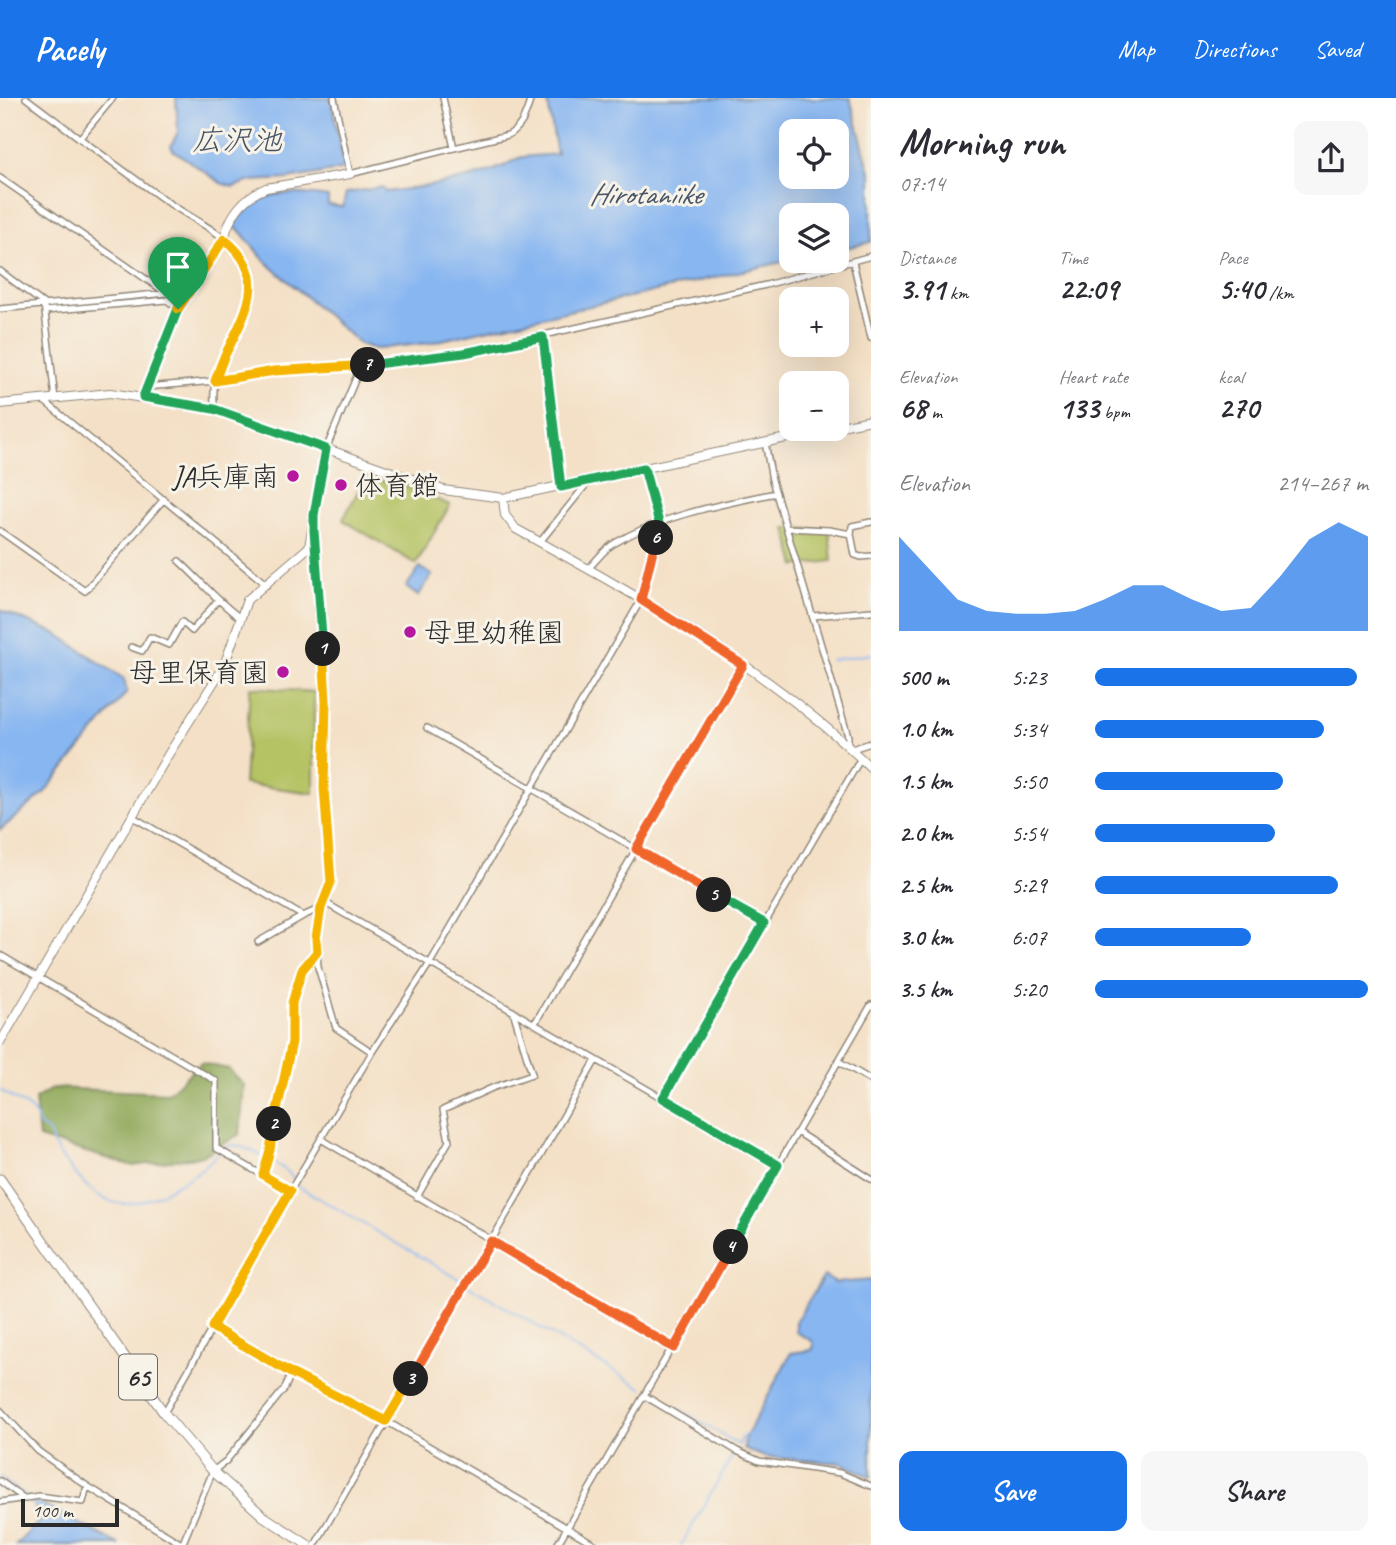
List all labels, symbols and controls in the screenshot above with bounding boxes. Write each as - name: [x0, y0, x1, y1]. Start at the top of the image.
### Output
- text: Pacely: [35, 28, 104, 70]
- text: Map: [1118, 34, 1155, 64]
- text: Directions: [1193, 34, 1276, 64]
- text: Saved: [1314, 34, 1361, 64]
- map controls: [779, 119, 849, 441]
- button: locate: [779, 119, 849, 189]
- text: Morning run: [899, 119, 1065, 166]
- water label: 広沢池: [192, 121, 283, 159]
- button: share: [1294, 121, 1368, 195]
- text: 07:14: [899, 169, 945, 198]
- water label: Hirotaniike: [589, 175, 705, 213]
- button: layers: [779, 203, 849, 273]
- pin: [148, 237, 208, 309]
- text: Distance: [899, 246, 956, 270]
- text: Time: [1059, 246, 1088, 270]
- text: Pace: [1218, 246, 1248, 270]
- icon: arrive: [159, 248, 197, 286]
- text: 3.91: [899, 270, 945, 308]
- text: 22:09: [1059, 270, 1118, 308]
- text: 5:40: [1218, 270, 1264, 308]
- text: km: [945, 281, 968, 305]
- text: /km: [1264, 281, 1294, 305]
- button: +: [779, 287, 849, 357]
- pin: 7: [350, 348, 386, 382]
- text: 7: [363, 352, 372, 376]
- text: Elevation: [899, 365, 957, 389]
- text: Heart rate: [1059, 365, 1128, 389]
- text: kcal: [1218, 365, 1243, 389]
- button: −: [779, 371, 849, 441]
- text: 68: [899, 389, 927, 427]
- text: 133: [1059, 389, 1099, 427]
- text: 270: [1218, 389, 1259, 427]
- text: m: [927, 400, 942, 424]
- text: bpm: [1099, 400, 1130, 424]
- place label: JA兵庫南: [170, 459, 279, 494]
- marker: JA兵庫南: [285, 468, 301, 484]
- place label: 体育館: [355, 468, 439, 503]
- text: Elevation: [899, 469, 970, 498]
- text: 214–267 m: [1277, 469, 1368, 498]
- marker: 体育館: [333, 477, 349, 493]
- pin: 6: [638, 520, 674, 556]
- text: 6: [651, 525, 660, 549]
- place label: 母里幼稚園: [424, 615, 564, 650]
- marker: 母里幼稚園: [402, 624, 418, 640]
- pin: 1: [306, 632, 340, 666]
- text: 1: [318, 636, 327, 660]
- place label: 母里保育園: [129, 655, 269, 690]
- text: 500 m: [899, 663, 948, 692]
- text: 5:23: [1011, 663, 1047, 692]
- marker: 母里保育園: [275, 664, 291, 680]
- text: 1.0 km: [899, 715, 953, 744]
- text: 5:34: [1011, 715, 1047, 744]
- text: 1.5 km: [899, 767, 952, 796]
- text: 5:50: [1011, 767, 1047, 796]
- text: 2.0 km: [899, 819, 953, 848]
- text: 5:54: [1011, 819, 1047, 848]
- text: 2.5 km: [899, 871, 952, 900]
- text: 5:29: [1011, 871, 1047, 900]
- pin: 5: [696, 878, 732, 912]
- text: 5: [709, 882, 718, 906]
- text: 3.0 km: [899, 923, 953, 952]
- text: 6:07: [1011, 923, 1047, 952]
- text: 3.5 km: [899, 975, 952, 1004]
- text: 5:20: [1011, 975, 1047, 1004]
- pin: 2: [256, 1107, 292, 1142]
- text: 2: [269, 1111, 278, 1135]
- pin: 4: [714, 1230, 748, 1264]
- text: 4: [726, 1234, 735, 1258]
- road number: 65: [119, 1354, 157, 1400]
- pin: 3: [394, 1362, 428, 1396]
- text: 3: [406, 1366, 415, 1390]
- button: Save: [899, 1451, 1127, 1531]
- button: Share: [1141, 1451, 1368, 1531]
- scale bar: [21, 1496, 119, 1528]
- text: 100 m: [32, 1499, 73, 1523]

